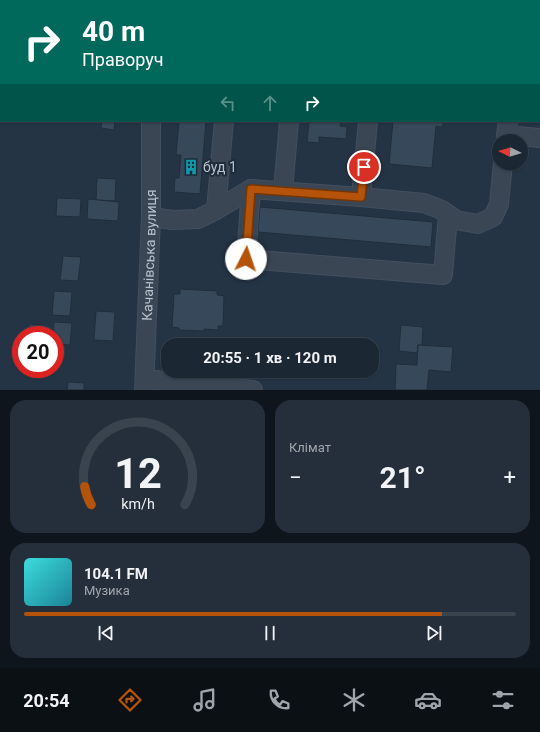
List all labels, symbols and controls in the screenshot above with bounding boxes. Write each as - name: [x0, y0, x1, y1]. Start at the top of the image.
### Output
- text: 40 m: [82, 15, 145, 48]
- icon: right: [16, 16, 68, 68]
- text: Праворуч: [82, 49, 164, 70]
- icon: left: [217, 92, 239, 114]
- icon: ahead: [259, 92, 281, 114]
- icon: right: [301, 92, 323, 114]
- north arrow: [492, 134, 528, 170]
- map controls: [492, 134, 528, 170]
- pin: [347, 150, 381, 184]
- icon: arrive: [353, 156, 375, 178]
- building icon: буд 1: [182, 158, 200, 176]
- place label: буд 1: [203, 159, 237, 175]
- street label: Качанівська вулиця: [139, 189, 159, 321]
- position arrow: [225, 238, 267, 280]
- speed limit sign: 20: [12, 326, 64, 378]
- text: 20:55 · 1 хв · 120 m: [203, 349, 337, 367]
- text: Клімат: [289, 440, 331, 455]
- text: 12: [114, 448, 161, 497]
- text: 21°: [379, 460, 426, 495]
- text: −: [289, 465, 302, 490]
- text: +: [504, 465, 516, 490]
- text: km/h: [121, 495, 154, 511]
- text: 104.1 FM: [84, 565, 148, 583]
- text: Музика: [84, 583, 130, 598]
- icon: previous: [95, 622, 117, 644]
- icon: pause: [259, 622, 281, 644]
- icon: next: [423, 622, 445, 644]
- icon: directions: [116, 686, 144, 714]
- icon: music: [191, 686, 219, 714]
- icon: phone: [265, 686, 293, 714]
- icon: climate: [340, 686, 368, 714]
- icon: car: [414, 686, 442, 714]
- icon: filters: [489, 686, 517, 714]
- text: 20:54: [23, 690, 70, 711]

